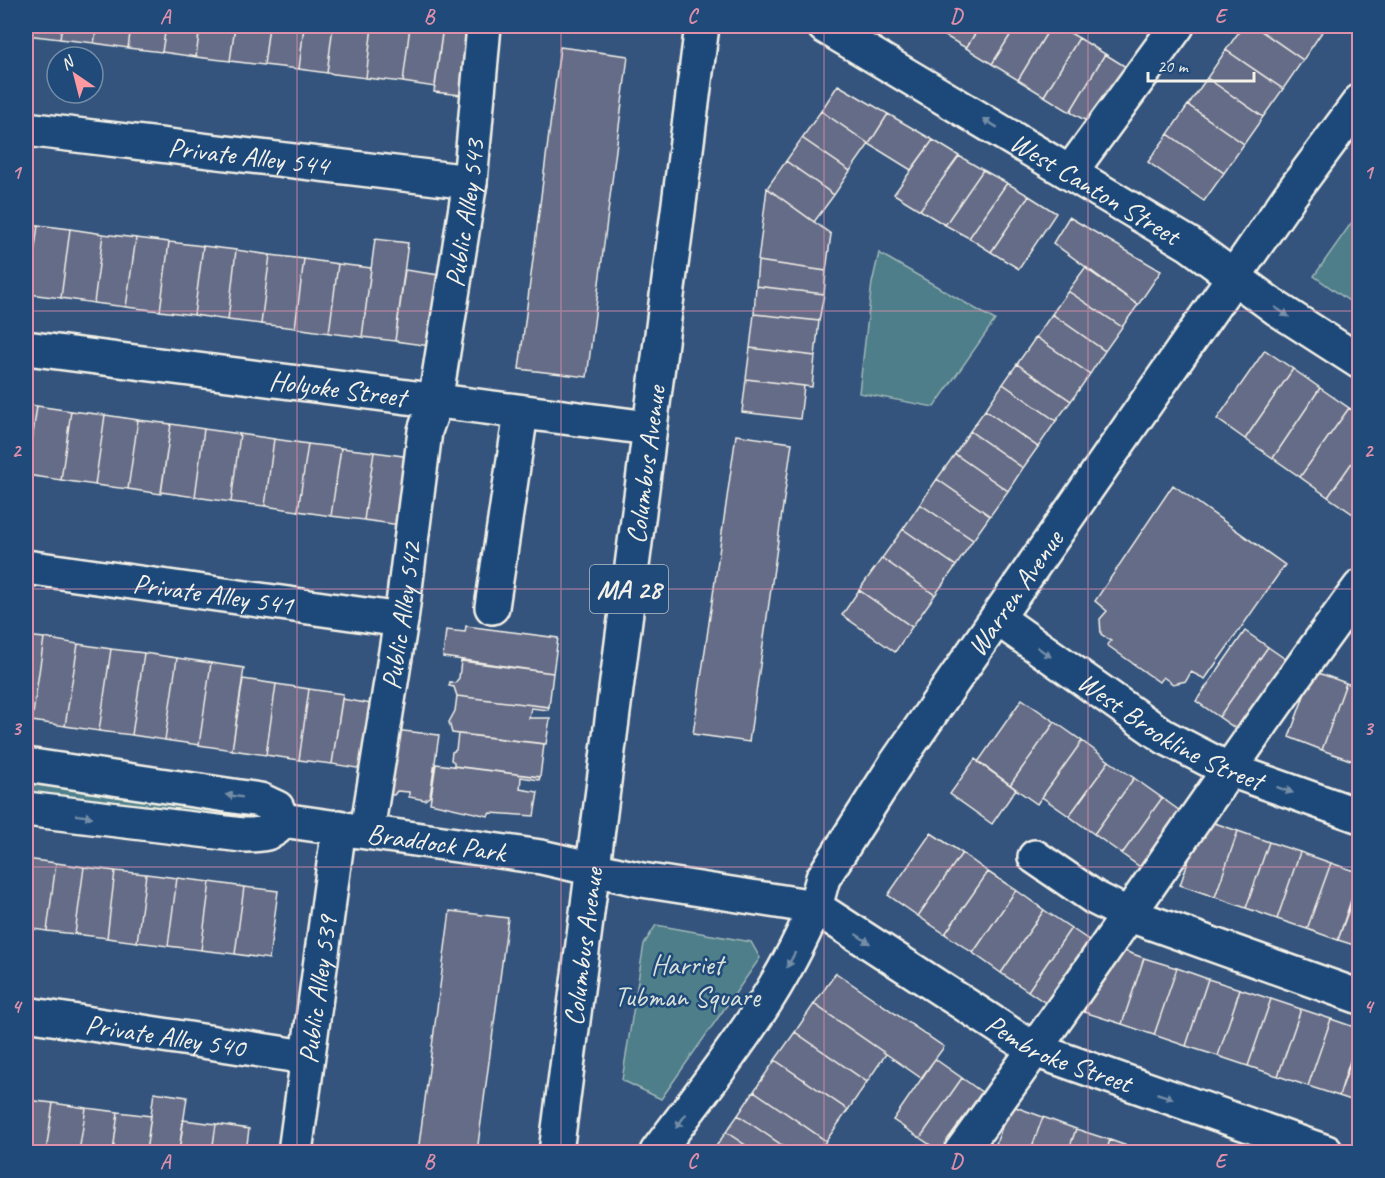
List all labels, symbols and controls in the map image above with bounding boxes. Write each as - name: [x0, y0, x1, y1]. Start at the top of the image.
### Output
- text: A: [160, 4, 172, 29]
- text: B: [424, 4, 436, 29]
- text: C: [687, 4, 699, 29]
- text: D: [950, 4, 964, 29]
- text: E: [1215, 4, 1229, 29]
- north arrow: [45, 45, 105, 105]
- scale bar: [1148, 45, 1254, 83]
- text: N: [57, 51, 79, 75]
- text: 20 m: [1157, 55, 1190, 77]
- one-way arrow: [982, 118, 998, 129]
- street label: West Canton Street: [1004, 124, 1189, 254]
- street label: Private Alley 544: [166, 129, 333, 183]
- street label: Public Alley 543: [437, 136, 492, 289]
- text: 1: [12, 160, 23, 185]
- text: 1: [1364, 160, 1375, 185]
- one-way arrow: [1274, 306, 1290, 317]
- street label: Holyoke Street: [267, 362, 411, 415]
- street label: Columbus Avenue: [618, 382, 673, 546]
- text: 2: [12, 438, 23, 463]
- text: 2: [1364, 438, 1375, 463]
- street label: Warren Avenue: [959, 522, 1072, 663]
- street label: Public Alley 542: [373, 538, 429, 692]
- street label: Private Alley 541: [131, 565, 297, 623]
- road number: MA 28: [590, 565, 668, 613]
- one-way arrow: [1036, 646, 1052, 658]
- street label: West Brookline Street: [1071, 664, 1271, 799]
- text: 3: [12, 716, 23, 741]
- text: 3: [1364, 716, 1375, 741]
- one-way arrow: [1276, 785, 1294, 795]
- one-way arrow: [225, 791, 244, 800]
- one-way arrow: [74, 811, 93, 821]
- street label: Braddock Park: [365, 815, 511, 870]
- street label: Columbus Avenue: [556, 864, 611, 1028]
- street label: Public Alley 539: [290, 911, 345, 1065]
- one-way arrow: [855, 933, 871, 944]
- park label: Harriet Tubman Square: [614, 947, 762, 1014]
- one-way arrow: [786, 952, 796, 969]
- text: 4: [12, 994, 24, 1019]
- text: 4: [1364, 994, 1376, 1019]
- street label: Private Alley 540: [83, 1006, 250, 1066]
- street label: Pembroke Street: [979, 1006, 1139, 1101]
- one-way arrow: [1156, 1092, 1174, 1102]
- one-way arrow: [675, 1113, 687, 1128]
- text: A: [160, 1149, 172, 1174]
- text: B: [424, 1149, 436, 1174]
- text: C: [687, 1149, 699, 1174]
- text: D: [950, 1149, 964, 1174]
- text: E: [1215, 1149, 1229, 1174]

